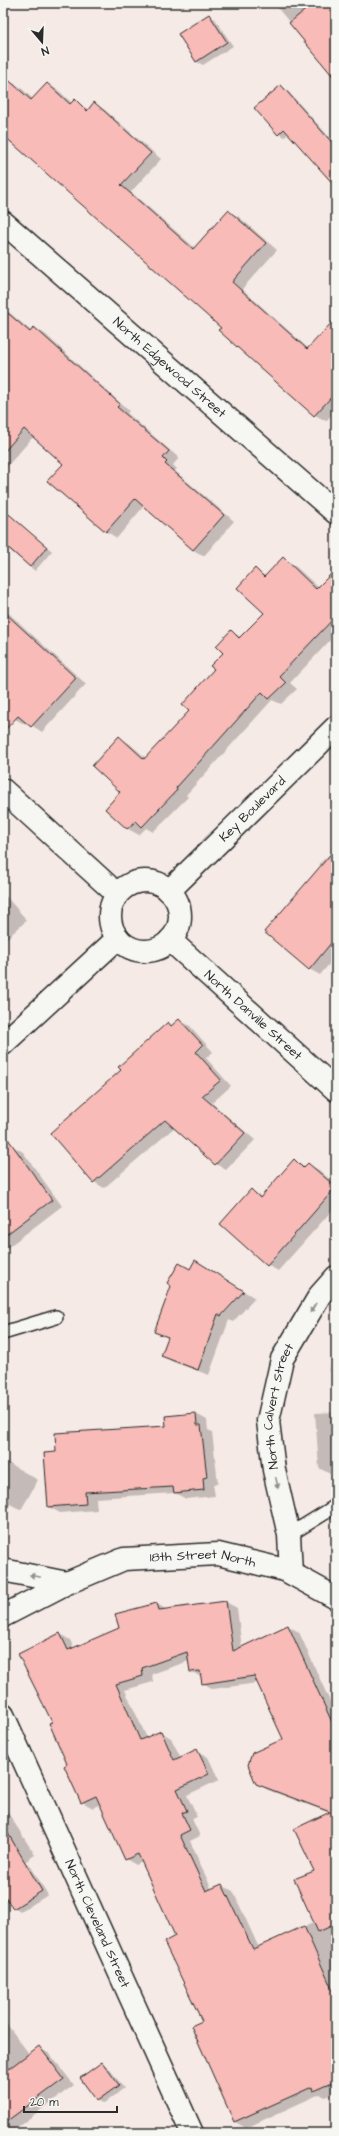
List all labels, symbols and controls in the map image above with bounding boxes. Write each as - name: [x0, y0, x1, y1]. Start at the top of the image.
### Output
- north arrow: [22, 22, 62, 62]
- text: N: [39, 43, 51, 59]
- street label: North Edgewood Street: [109, 313, 230, 422]
- street label: Key Boulevard: [215, 772, 290, 846]
- street label: North Danville Street: [200, 966, 307, 1065]
- one-way arrow: [309, 1302, 316, 1314]
- street label: North Calvert Street: [259, 1339, 299, 1470]
- one-way arrow: [274, 1477, 280, 1489]
- street label: 18th Street North: [149, 1545, 258, 1572]
- one-way arrow: [29, 1573, 41, 1579]
- street label: North Cleveland Street: [61, 1857, 134, 1991]
- scale bar: [24, 2088, 117, 2114]
- text: 20 m: [30, 2094, 59, 2111]

